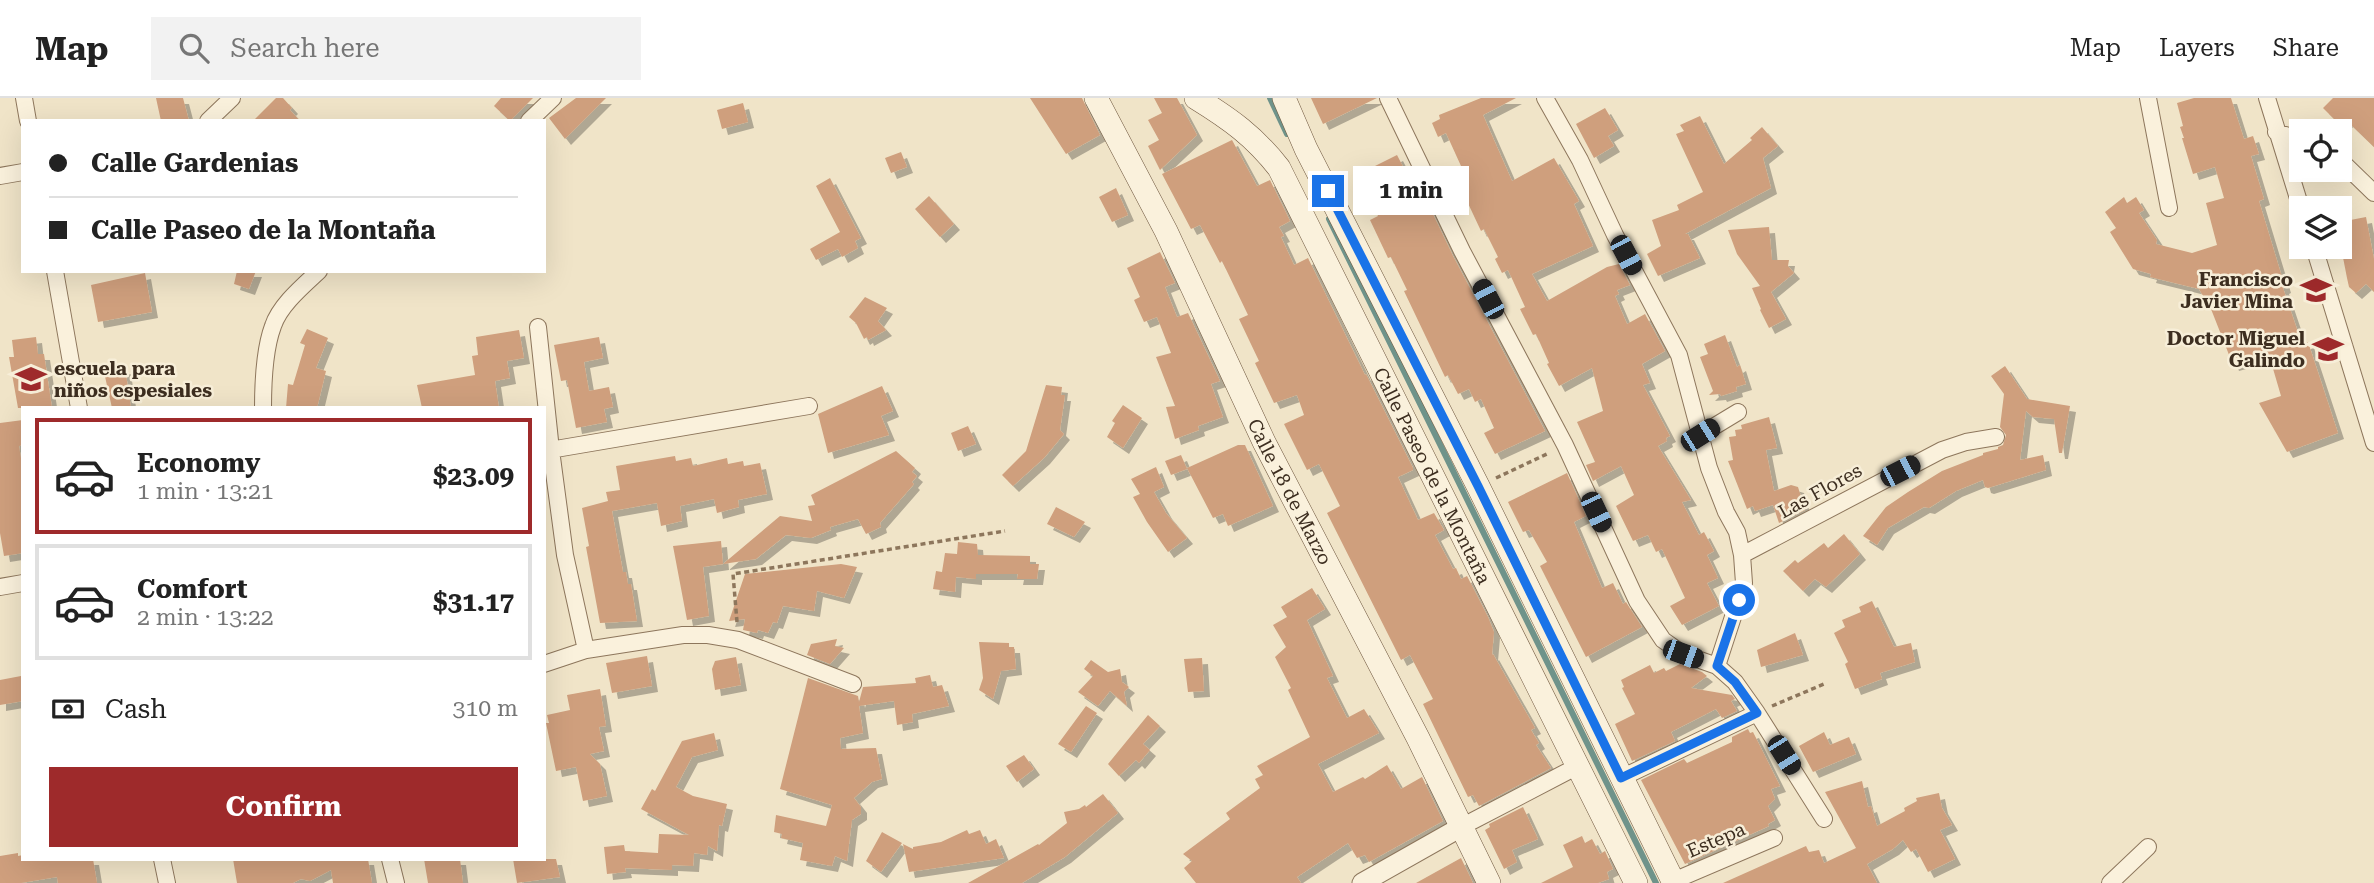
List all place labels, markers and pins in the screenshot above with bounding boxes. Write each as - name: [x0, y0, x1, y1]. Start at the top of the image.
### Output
- place label: Francisco Javier Mina: [2180, 268, 2293, 313]
- school or university icon: Francisco Javier Mina: [2299, 273, 2333, 307]
- place label: Doctor Miguel Galindo: [2167, 327, 2305, 372]
- school or university icon: Doctor Miguel Galindo: [2311, 332, 2345, 366]
- place label: escuela para niños espesiales: [54, 357, 212, 402]
- school or university icon: escuela para niños espesiales: [14, 362, 48, 396]

